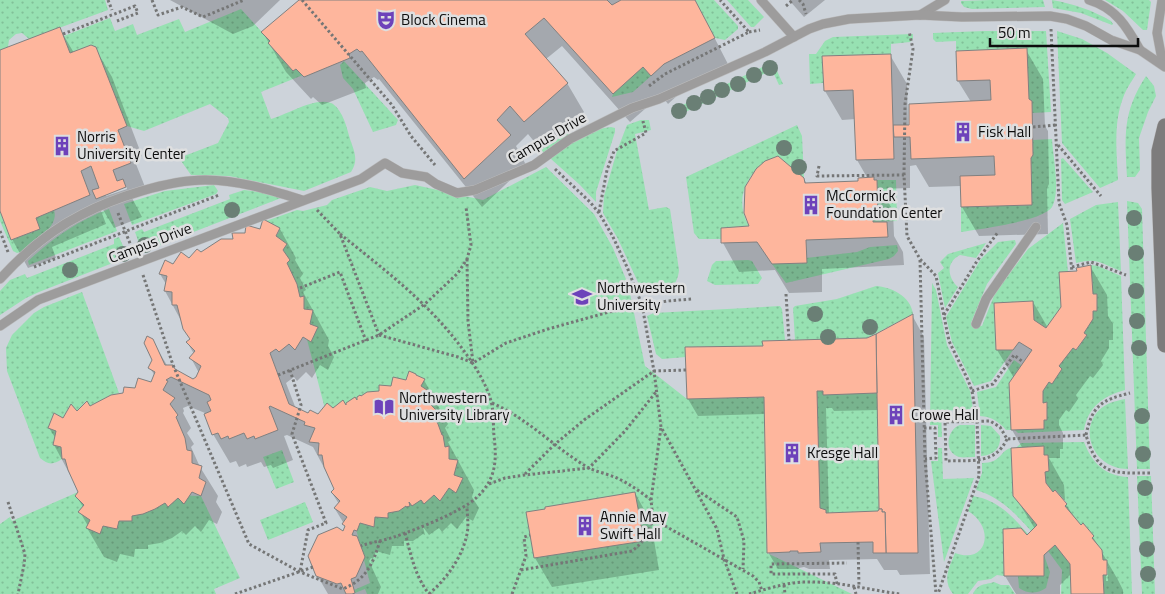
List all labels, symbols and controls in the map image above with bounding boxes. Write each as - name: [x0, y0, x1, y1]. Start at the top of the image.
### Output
- place label: Block Cinema: [401, 8, 486, 31]
- theatre icon: Block Cinema: [375, 9, 397, 31]
- scale bar: [990, 15, 1138, 47]
- text: 50 m: [998, 21, 1031, 44]
- street label: Campus Drive: [503, 106, 590, 169]
- place label: Fisk Hall: [978, 120, 1031, 143]
- building icon: Fisk Hall: [952, 121, 974, 143]
- place label: Norris University Center: [77, 125, 186, 165]
- building icon: Norris University Center: [51, 135, 73, 157]
- place label: McCormick Foundation Center: [826, 184, 942, 224]
- building icon: McCormick Foundation Center: [800, 194, 822, 216]
- street label: Campus Drive: [105, 216, 195, 269]
- place label: Northwestern University: [597, 276, 685, 316]
- school or university icon: Northwestern University: [571, 286, 593, 308]
- place label: Northwestern University Library: [399, 386, 509, 426]
- library icon: Northwestern University Library: [373, 396, 395, 418]
- place label: Crowe Hall: [911, 403, 979, 426]
- building icon: Crowe Hall: [885, 404, 907, 426]
- place label: Kresge Hall: [807, 441, 878, 464]
- building icon: Kresge Hall: [781, 442, 803, 464]
- place label: Annie May Swift Hall: [600, 505, 667, 545]
- building icon: Annie May Swift Hall: [574, 515, 596, 537]

